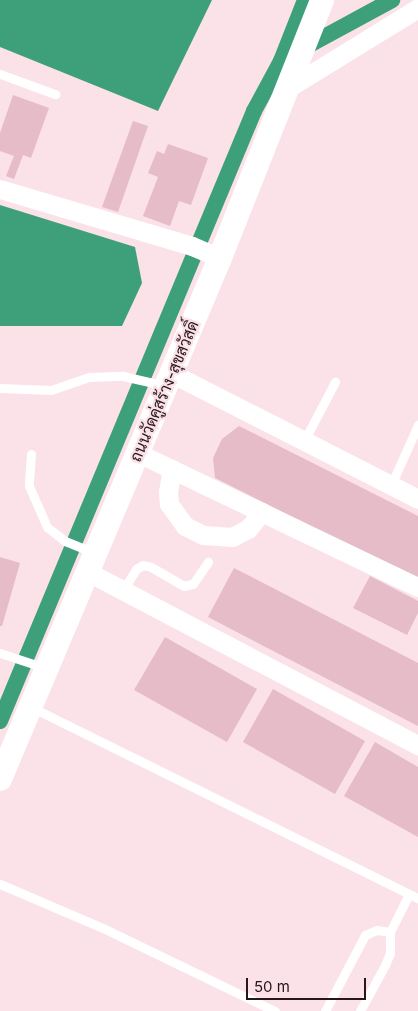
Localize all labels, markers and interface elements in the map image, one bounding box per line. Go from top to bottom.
street label: ถนนวัดคู่สร้าง-สุขสวัสดิ์ [126,318,202,464]
scale bar [248,968,368,1000]
text: 50 m [254,977,290,996]

